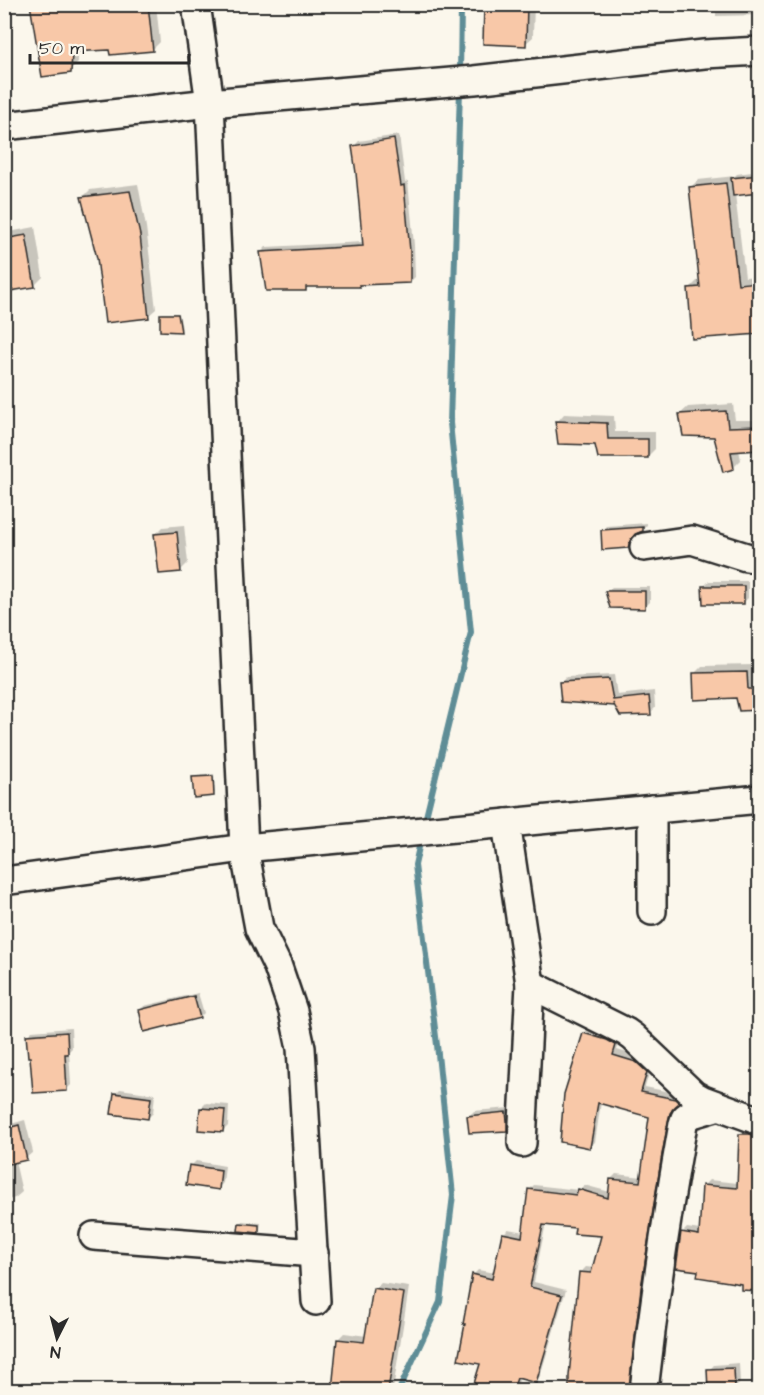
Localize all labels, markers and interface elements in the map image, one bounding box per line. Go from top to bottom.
scale bar [30,27,189,65]
text: 50 m [39,36,84,61]
north arrow [27,1308,87,1368]
text: N [49,1340,62,1363]

